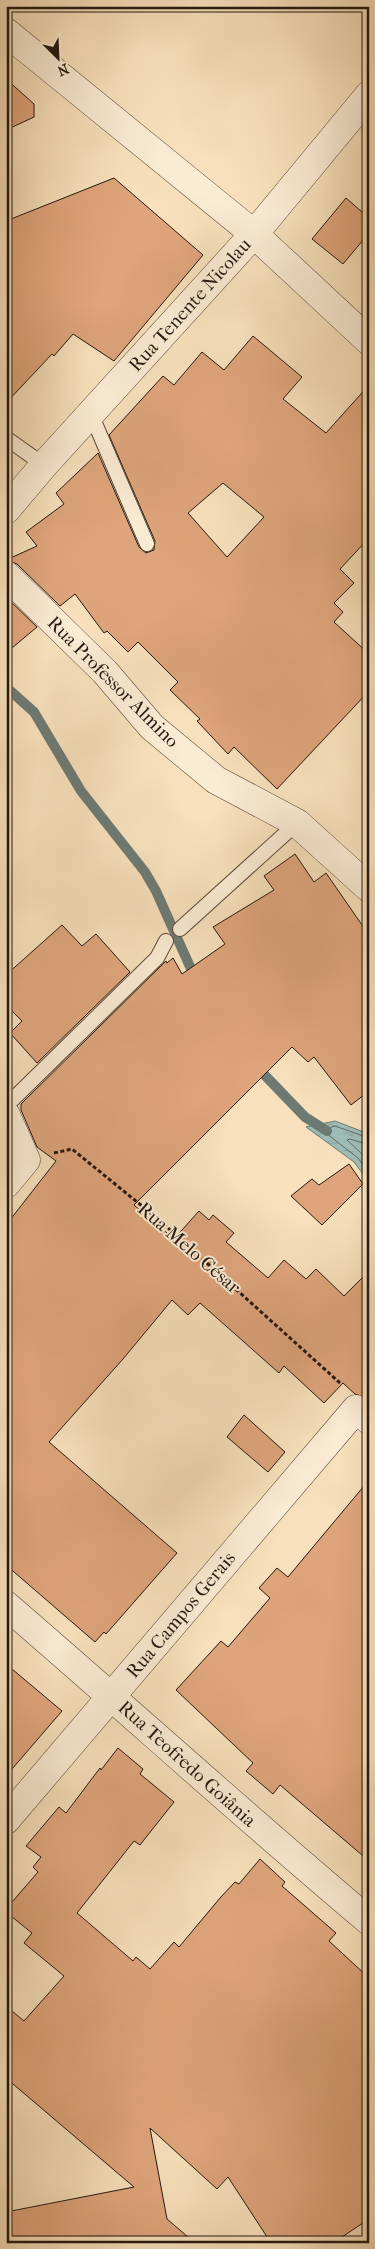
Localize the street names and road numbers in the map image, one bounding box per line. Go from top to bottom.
street label: Rua Tenente Nicolau [124,234,256,376]
street label: Rua Professor Almino [43,612,183,752]
street label: Rua Melo César [133,1198,245,1299]
street label: Rua Campos Gerais [122,1547,240,1683]
street label: Rua Teofredo Goiânia [114,1696,261,1832]

